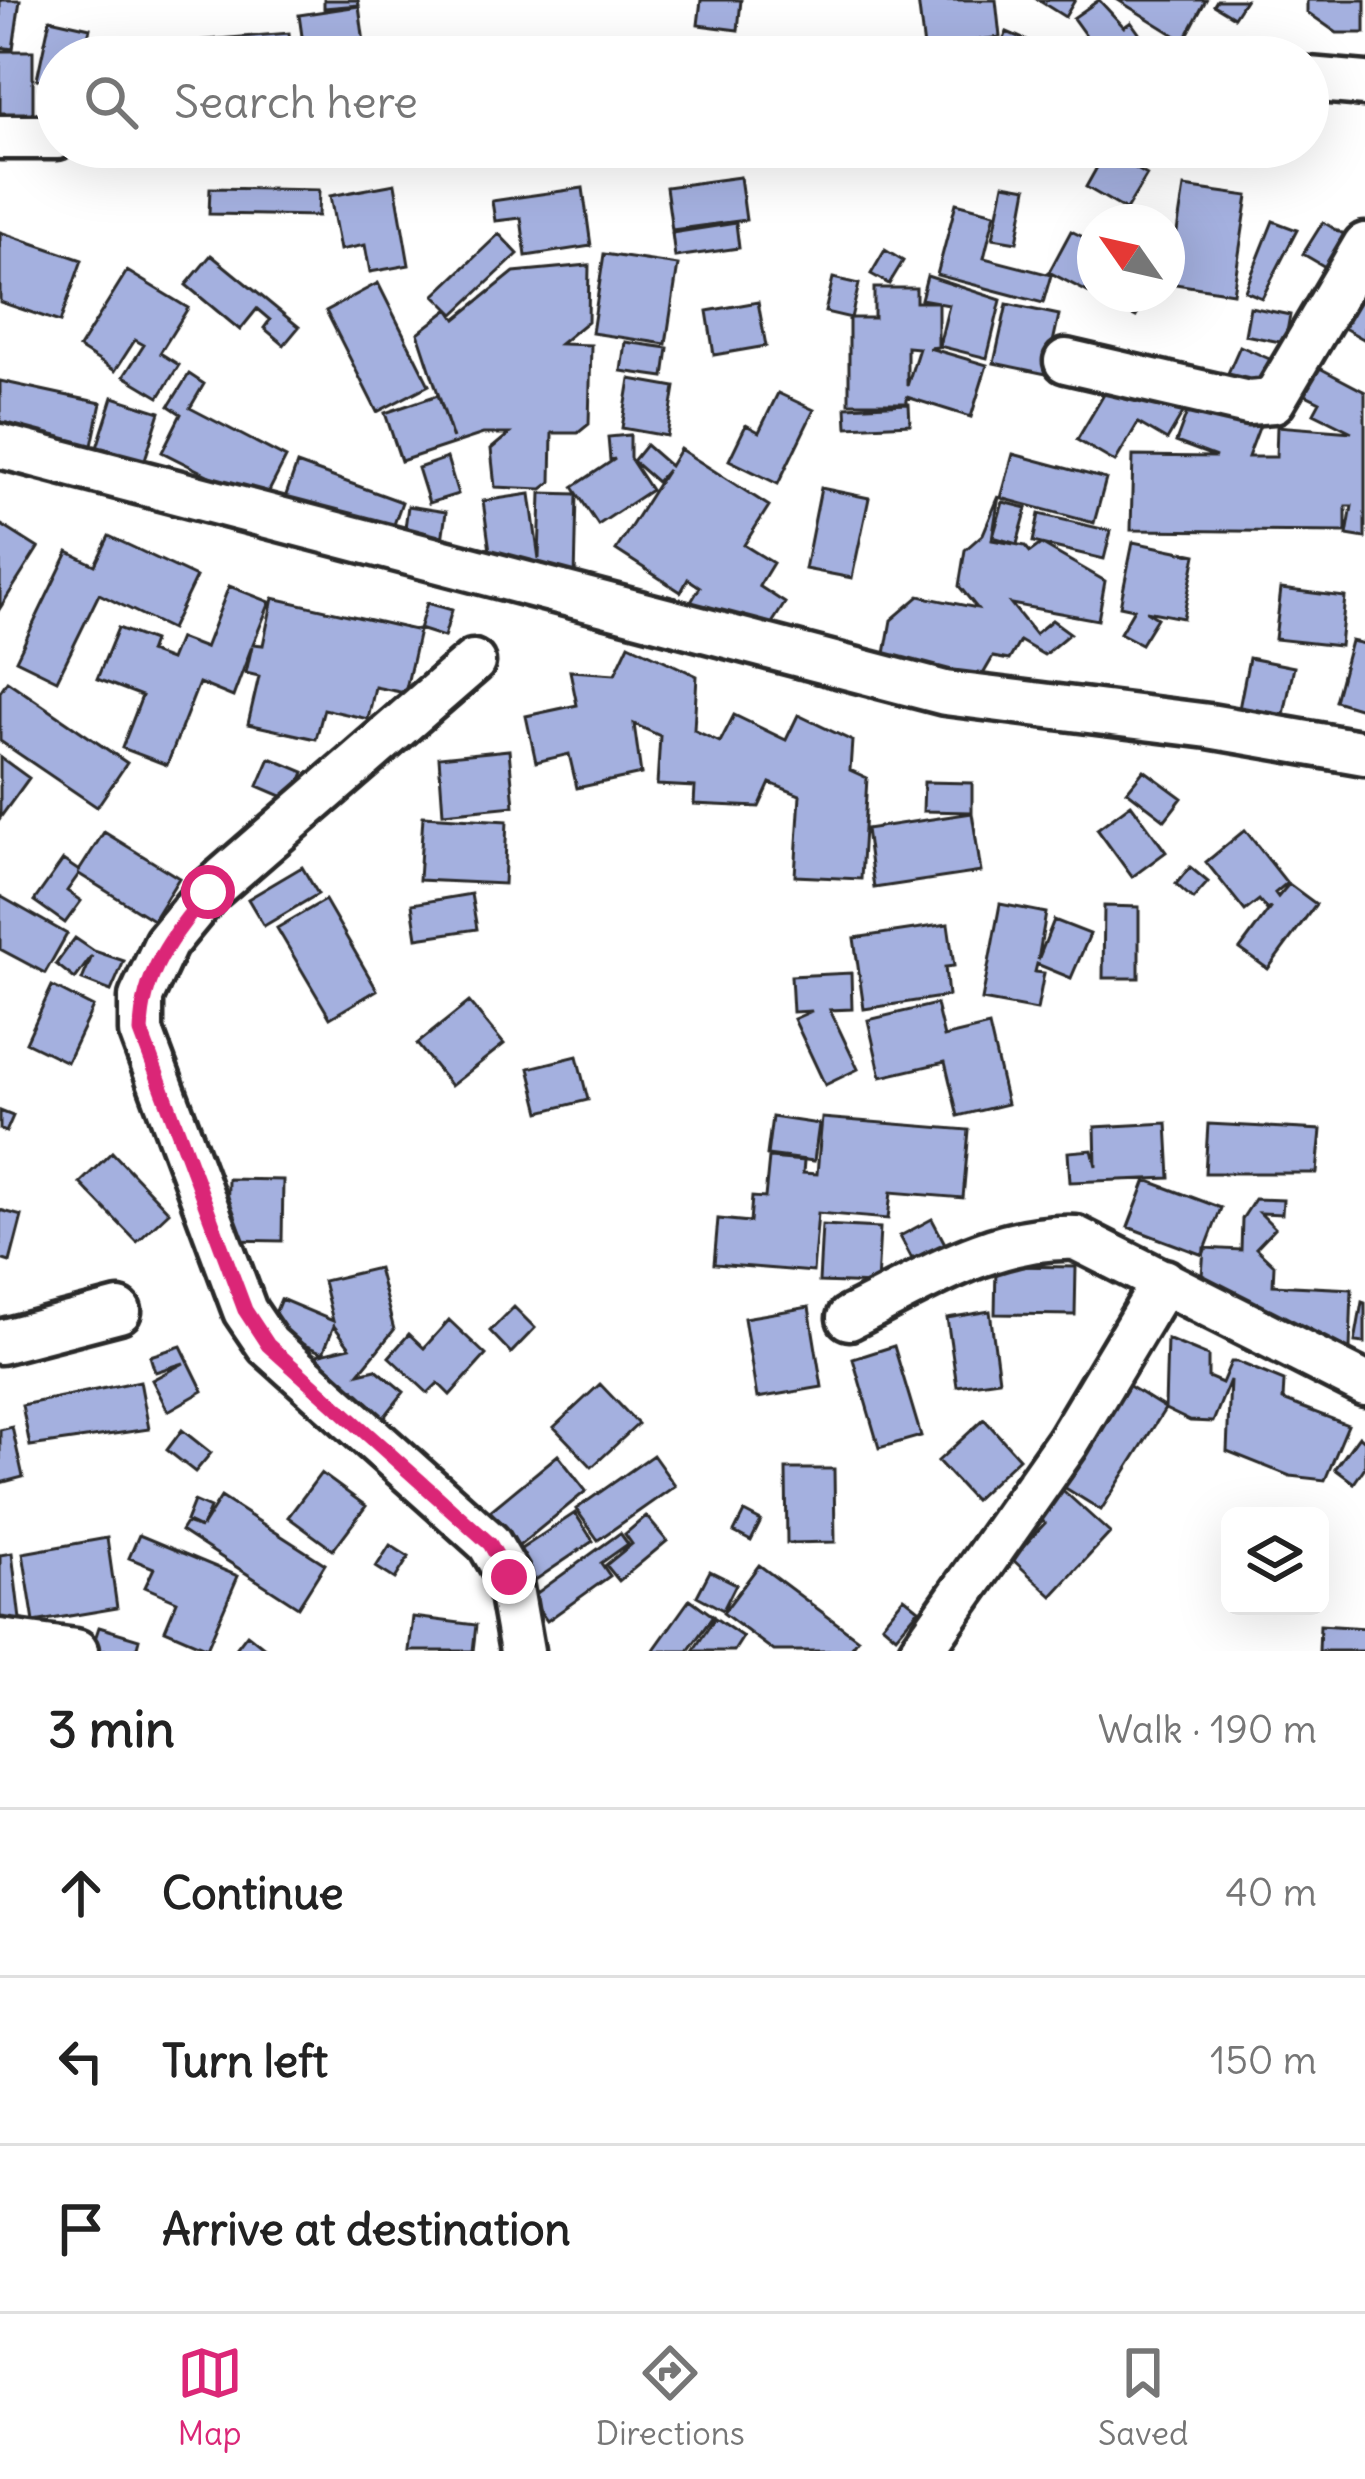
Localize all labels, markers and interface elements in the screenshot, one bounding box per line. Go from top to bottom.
search box [36,36,1329,168]
icon: search [78,69,144,135]
text: Search here [174,74,418,130]
north arrow [1077,204,1185,312]
route start [181,865,235,919]
map controls [1221,1507,1329,1615]
button: layers [1221,1507,1329,1615]
route end [482,1550,536,1604]
text: 3 min [48,1697,175,1761]
text: Walk · 190 m [1098,1705,1317,1754]
icon: ahead [48,1860,114,1926]
text: Continue [162,1865,344,1921]
text: 40 m [1225,1868,1317,1917]
icon: left [48,2028,114,2094]
text: Turn left [162,2033,328,2089]
text: 150 m [1210,2036,1317,2085]
icon: arrive [48,2196,114,2262]
text: Arrive at destination [162,2201,571,2257]
tab: Map [177,2340,243,2454]
tab: Directions [596,2340,745,2454]
tab: Saved [1098,2340,1188,2454]

